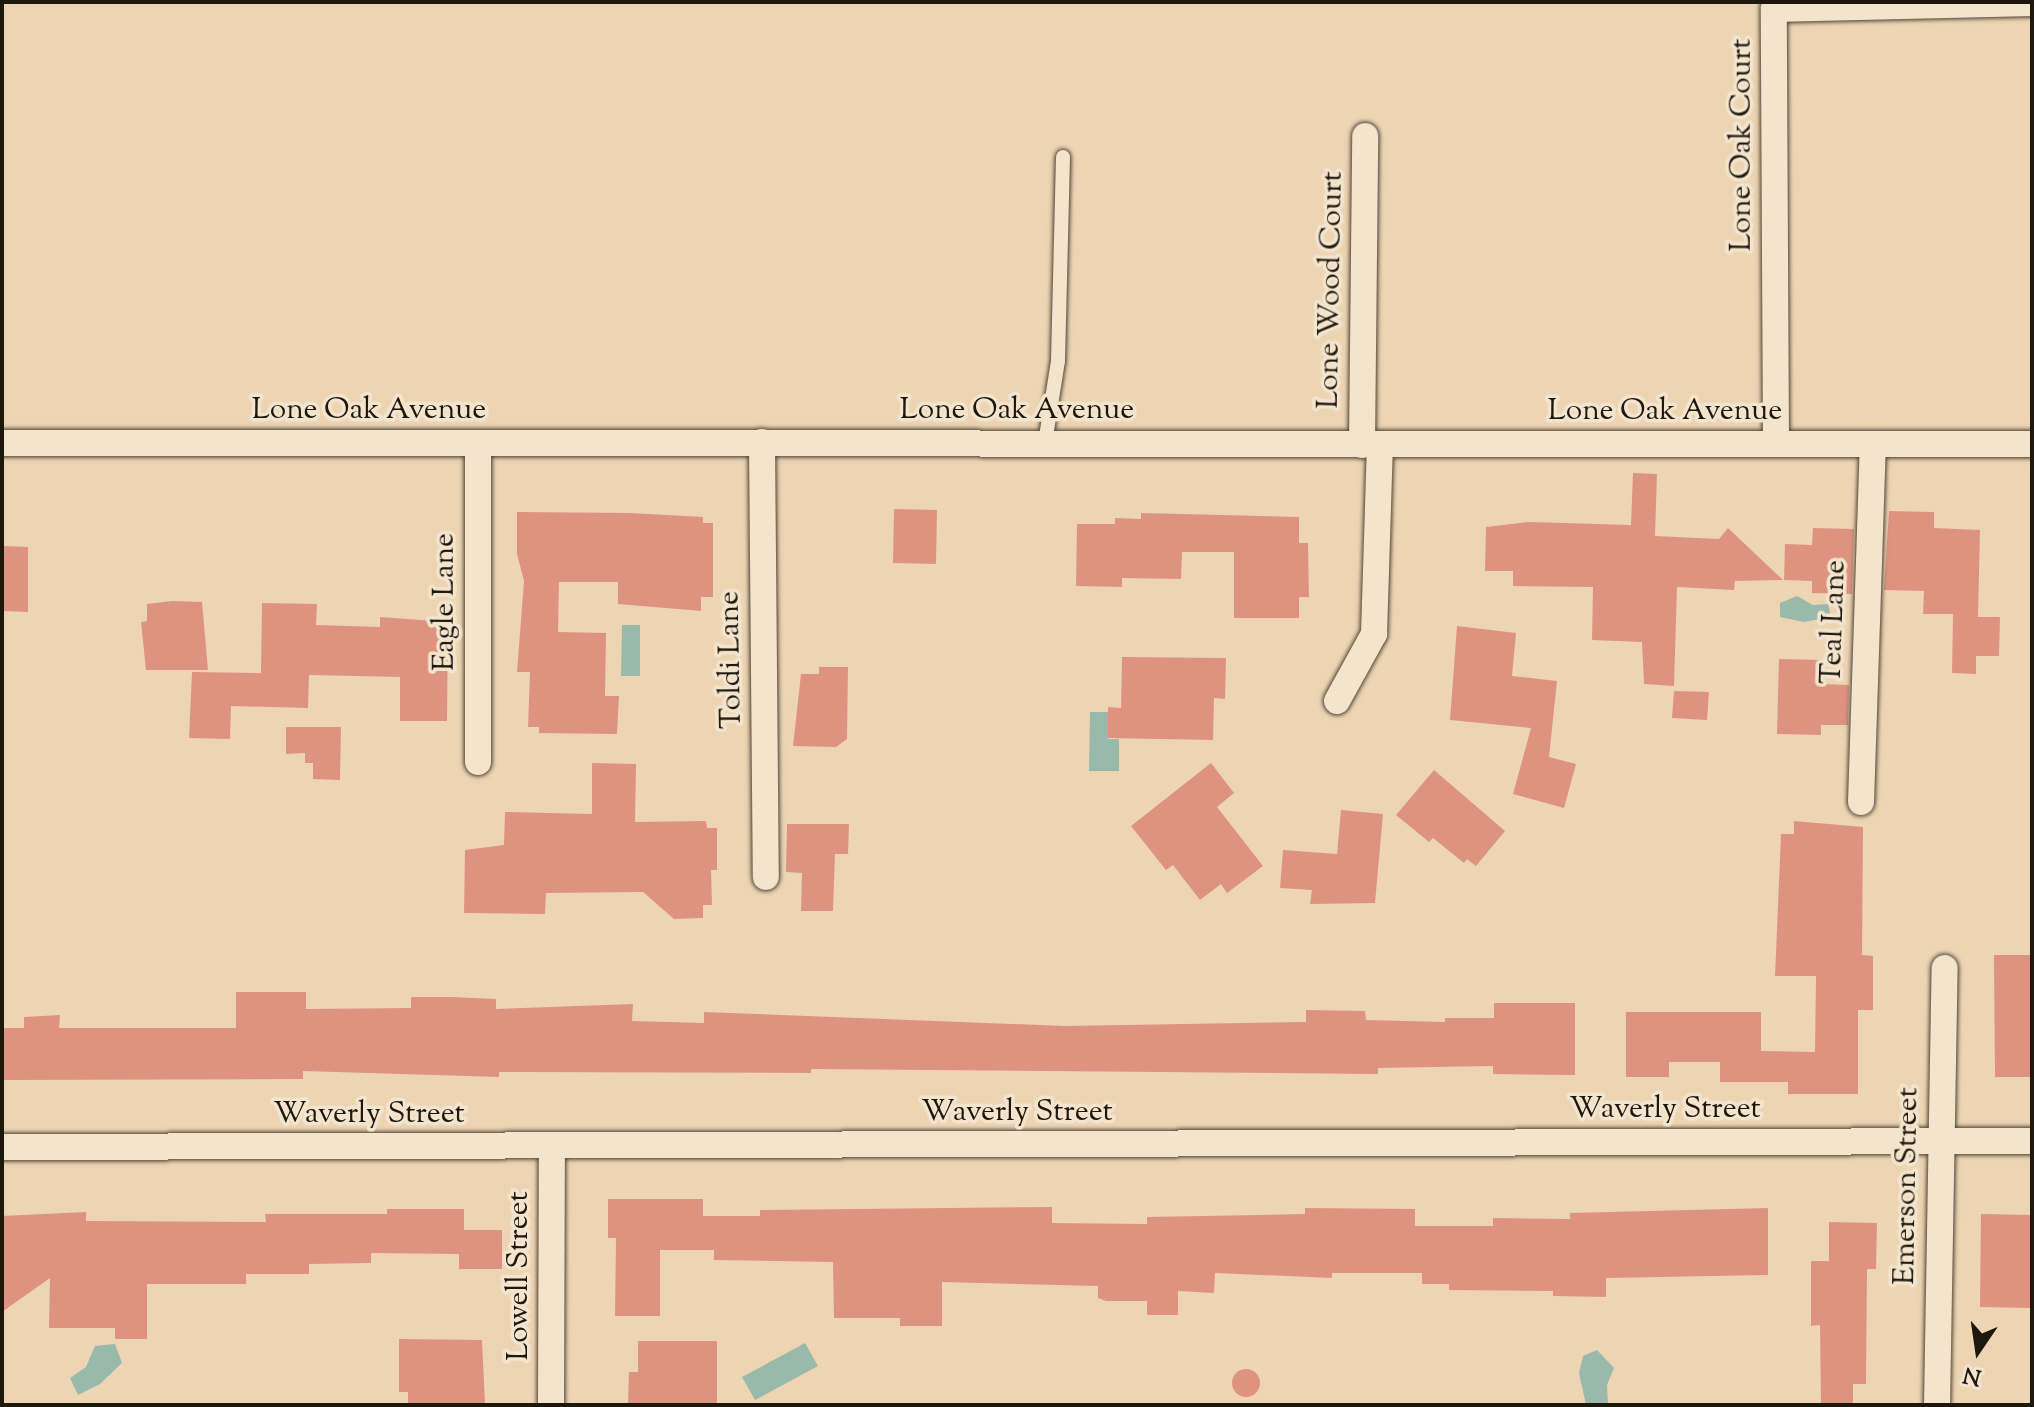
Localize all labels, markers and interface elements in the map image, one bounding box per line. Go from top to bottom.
street label: Lone Oak Court [1725,39,1761,251]
street label: Lone Wood Court [1312,171,1352,409]
street label: Lone Oak Avenue [252,393,486,429]
street label: Lone Oak Avenue [900,393,1134,429]
street label: Lone Oak Avenue [1548,394,1782,430]
street label: Eagle Lane [428,533,464,671]
street label: Teal Lane [1815,559,1855,685]
street label: Toldi Lane [713,591,751,729]
street label: Emerson Street [1888,1087,1928,1285]
street label: Waverly Street [1569,1092,1761,1128]
street label: Waverly Street [921,1095,1113,1131]
street label: Waverly Street [273,1097,465,1133]
street label: Lowell Street [502,1191,538,1361]
north arrow [1938,1311,2018,1391]
text: N [1960,1357,1985,1392]

